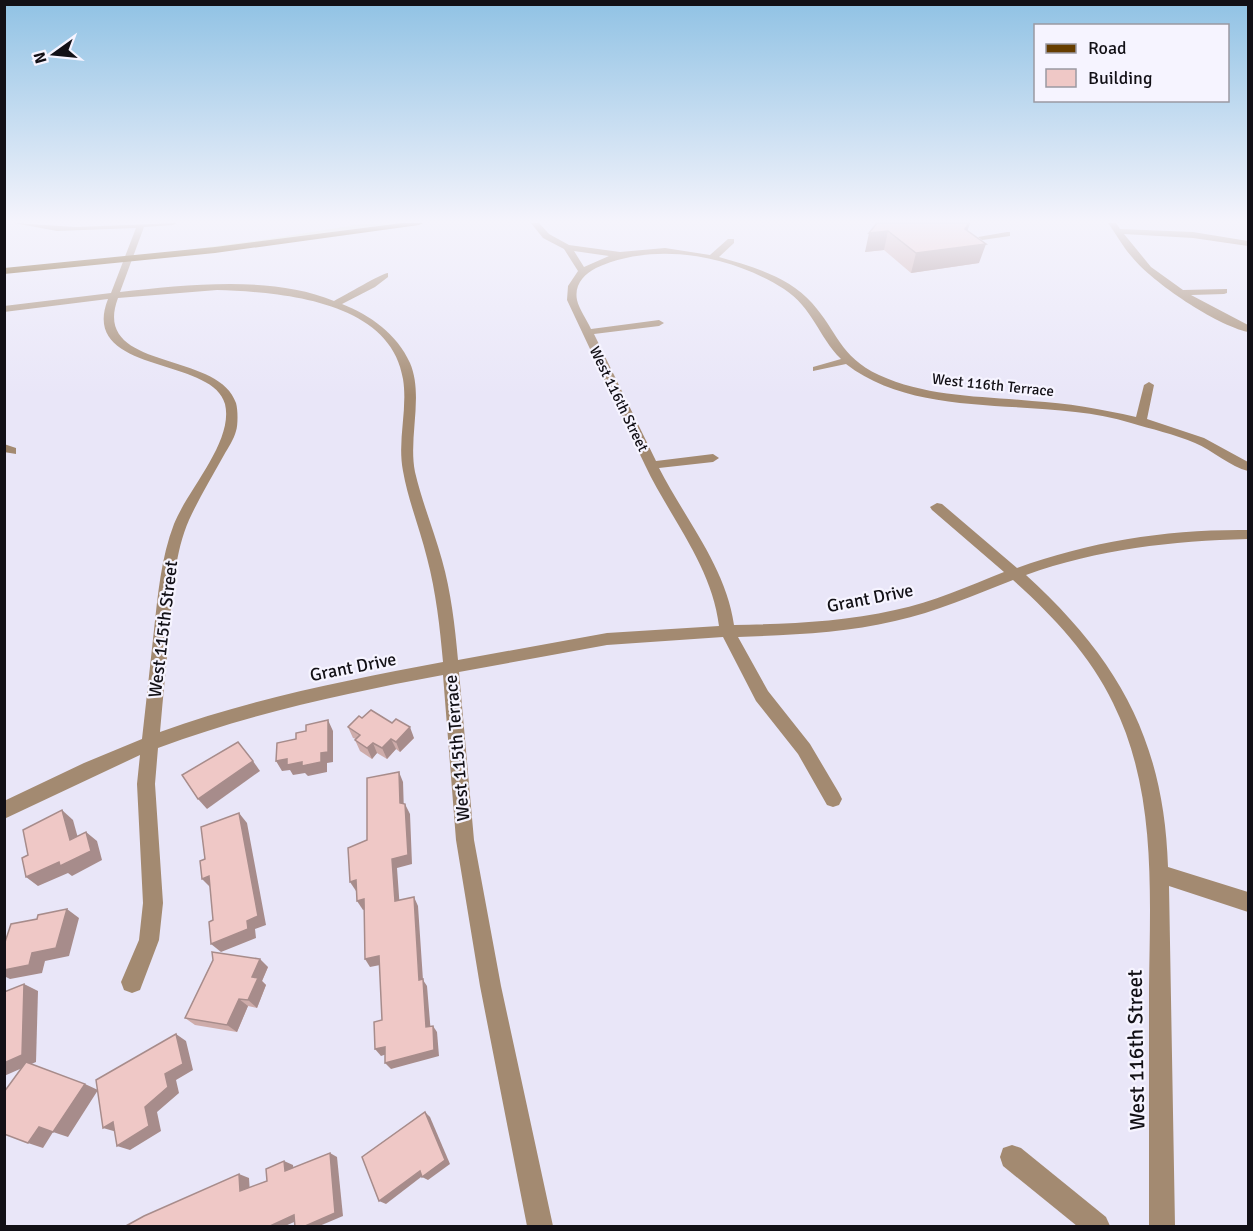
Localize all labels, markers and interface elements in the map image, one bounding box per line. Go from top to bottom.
north arrow [24,24,84,84]
legend [1034,24,1229,102]
text: Road [1088,37,1127,59]
text: N [29,50,52,66]
text: Building [1088,67,1152,89]
street label: West 116th Street [586,343,652,455]
street label: West 116th Terrace [931,370,1055,400]
street label: West 115th Street [144,559,182,699]
street label: Grant Drive [825,579,915,617]
street label: Grant Drive [308,648,398,686]
street label: West 115th Terrace [440,674,474,822]
street label: West 116th Street [1122,969,1150,1131]

